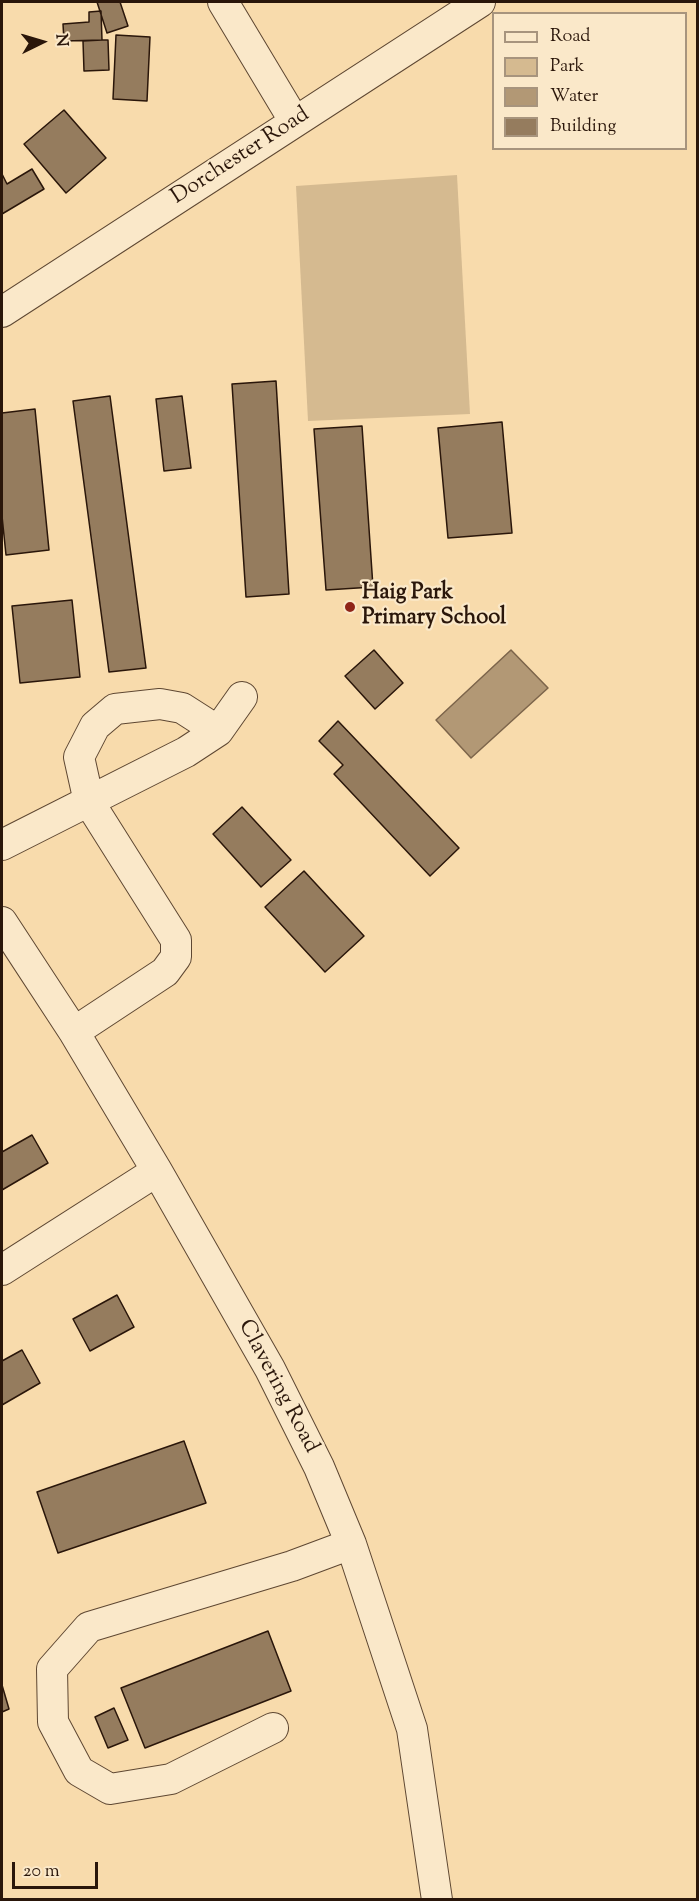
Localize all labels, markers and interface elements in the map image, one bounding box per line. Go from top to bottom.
north arrow [12,12,72,72]
legend [492,12,687,150]
text: Road [550,24,590,50]
text: N [48,33,72,48]
text: Park [550,54,584,80]
text: Water [550,84,598,110]
street label: Dorchester Road [167,103,315,211]
text: Building [550,114,616,140]
place label: Haig Park Primary School [362,581,506,632]
marker: Haig Park Primary School [343,600,357,614]
street label: Clavering Road [231,1316,323,1458]
scale bar [15,1850,100,1888]
text: 20 m [23,1859,60,1885]

